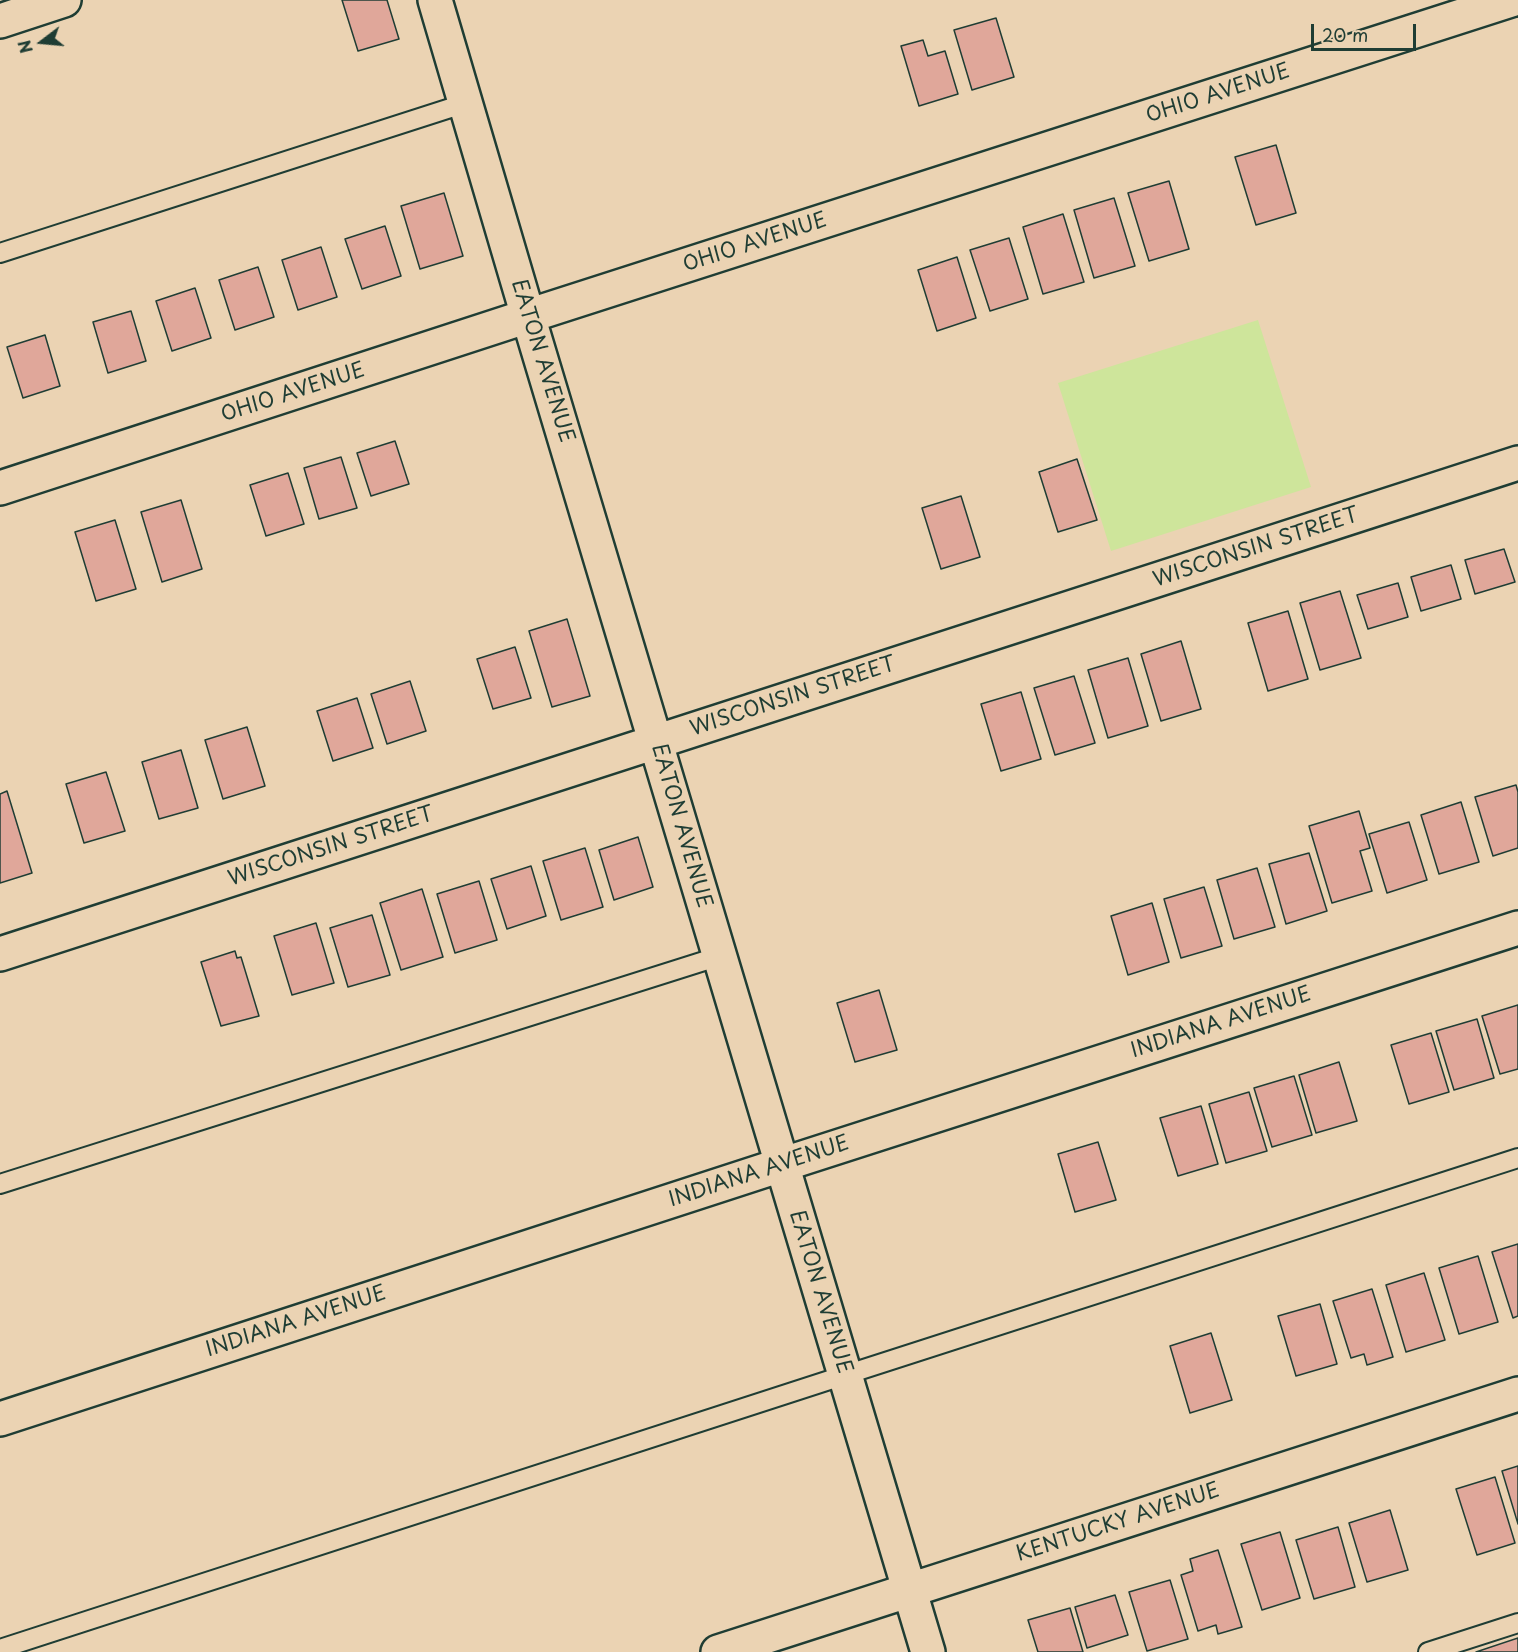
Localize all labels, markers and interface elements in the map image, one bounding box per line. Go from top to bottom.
north arrow [12,12,72,72]
scale bar [1314,12,1419,50]
text: 20 m [1322,21,1368,48]
text: N [11,38,38,56]
street label: OHIO AVENUE [1143,59,1293,129]
street label: OHIO AVENUE [680,208,830,278]
street label: EATON AVENUE [505,276,579,446]
street label: OHIO AVENUE [218,358,368,428]
street label: WISCONSIN STREET [1150,503,1362,593]
street label: WISCONSIN STREET [687,652,899,742]
street label: EATON AVENUE [646,741,716,911]
street label: WISCONSIN STREET [225,802,437,892]
street label: INDIANA AVENUE [1128,982,1314,1064]
street label: INDIANA AVENUE [666,1131,852,1213]
street label: EATON AVENUE [783,1207,857,1377]
street label: INDIANA AVENUE [203,1281,389,1363]
street label: KENTUCKY AVENUE [1013,1478,1223,1568]

